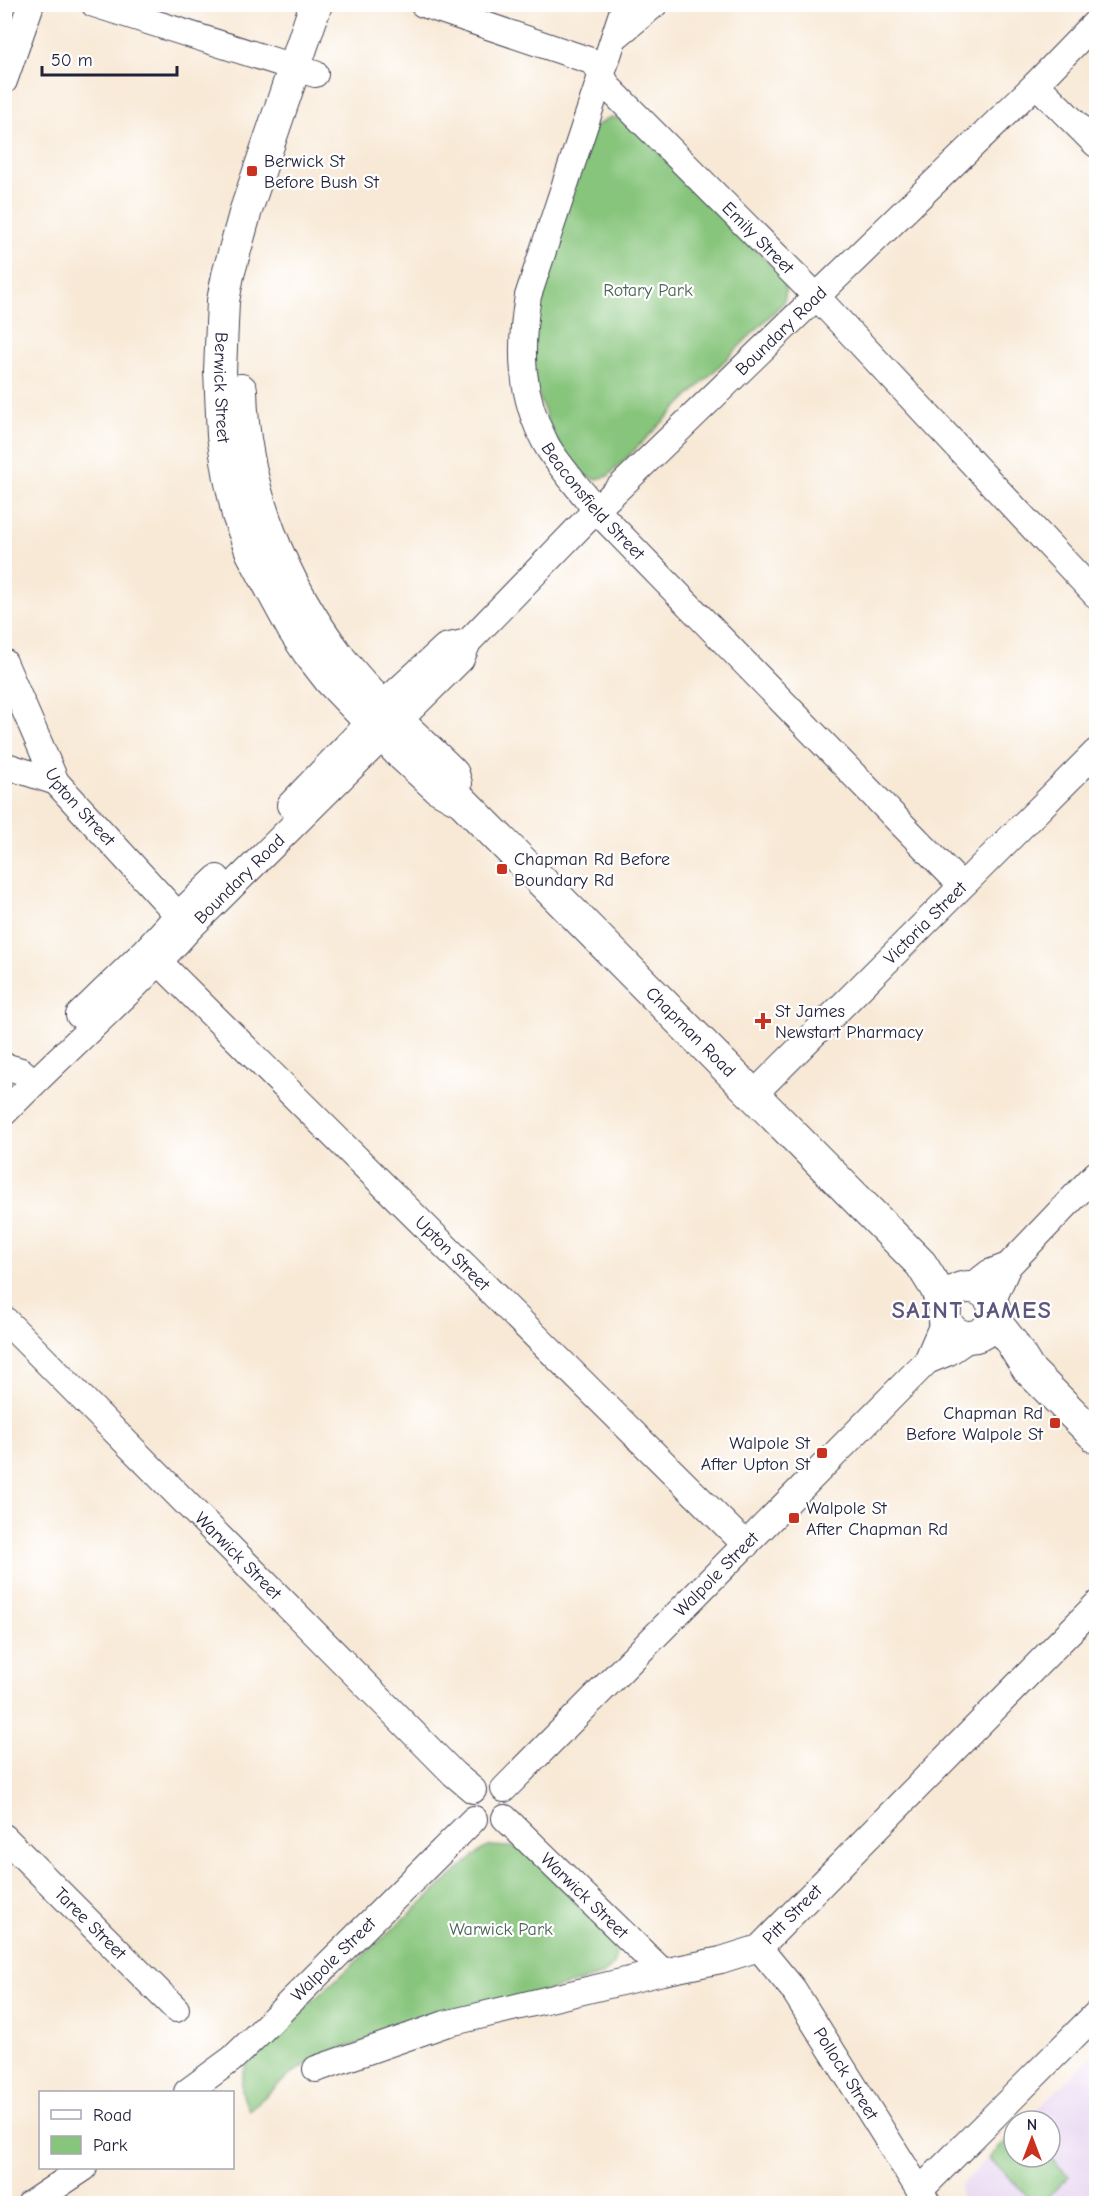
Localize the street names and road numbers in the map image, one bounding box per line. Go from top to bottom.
street label: Emily Street [718,198,799,279]
street label: Boundary Road [731,282,831,380]
street label: Berwick Street [209,332,234,445]
street label: Beaconsfield Street [537,439,649,565]
street label: Upton Street [40,765,120,851]
street label: Boundary Road [190,830,289,929]
street label: Victoria Street [880,877,972,969]
street label: Chapman Road [641,983,740,1082]
street label: Upton Street [410,1212,494,1296]
street label: Warwick Street [190,1508,286,1605]
street label: Walpole Street [670,1527,764,1621]
street label: Warwick Street [536,1848,633,1944]
street label: Pitt Street [758,1880,827,1949]
street label: Taree Street [50,1883,131,1965]
street label: Walpole Street [287,1912,381,2006]
street label: Pollock Street [809,2024,883,2124]

